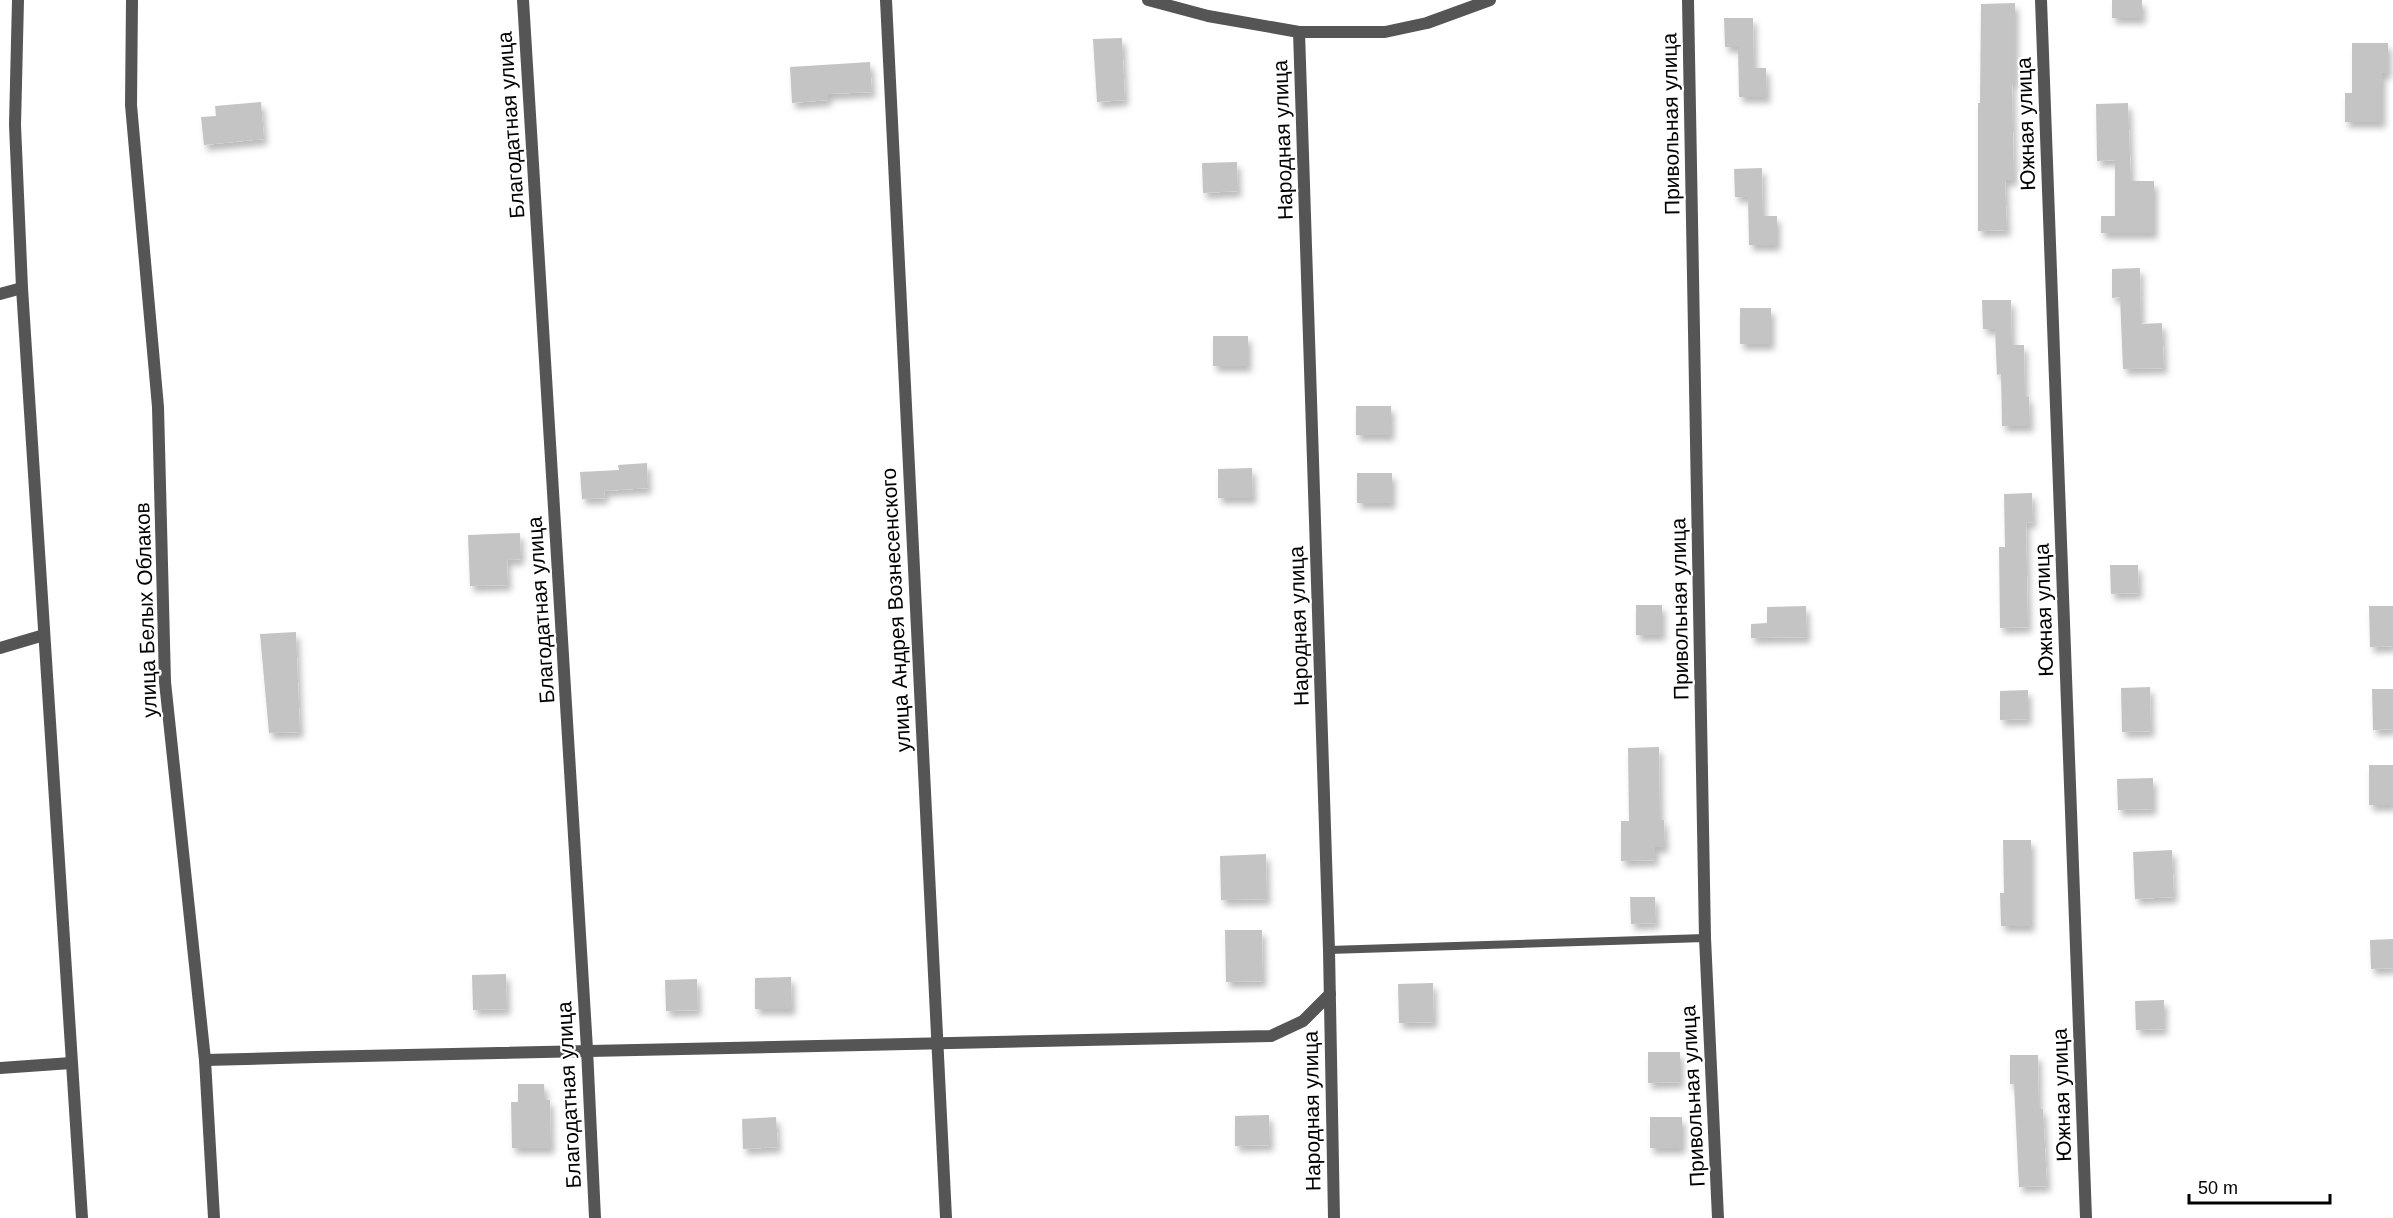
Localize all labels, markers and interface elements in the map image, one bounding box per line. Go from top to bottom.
street label: Благодатная улица [492,31,529,219]
street label: Привольная улица [1657,32,1684,215]
street label: Южная улица [2012,57,2039,191]
street label: Народная улица [1268,59,1297,220]
street label: улица Андрея Вознесенского [877,467,914,753]
street label: улица Белых Облаков [130,502,161,718]
street label: Благодатная улица [522,516,559,704]
street label: Привольная улица [1666,517,1693,700]
street label: Южная улица [2030,543,2057,677]
street label: Народная улица [1284,545,1313,706]
street label: Благодатная улица [552,1001,585,1189]
street label: Привольная улица [1676,1004,1709,1188]
street label: Южная улица [2048,1028,2075,1162]
street label: Народная улица [1299,1030,1324,1191]
scale bar [2189,1167,2330,1205]
text: 50 m [2198,1178,2238,1198]

